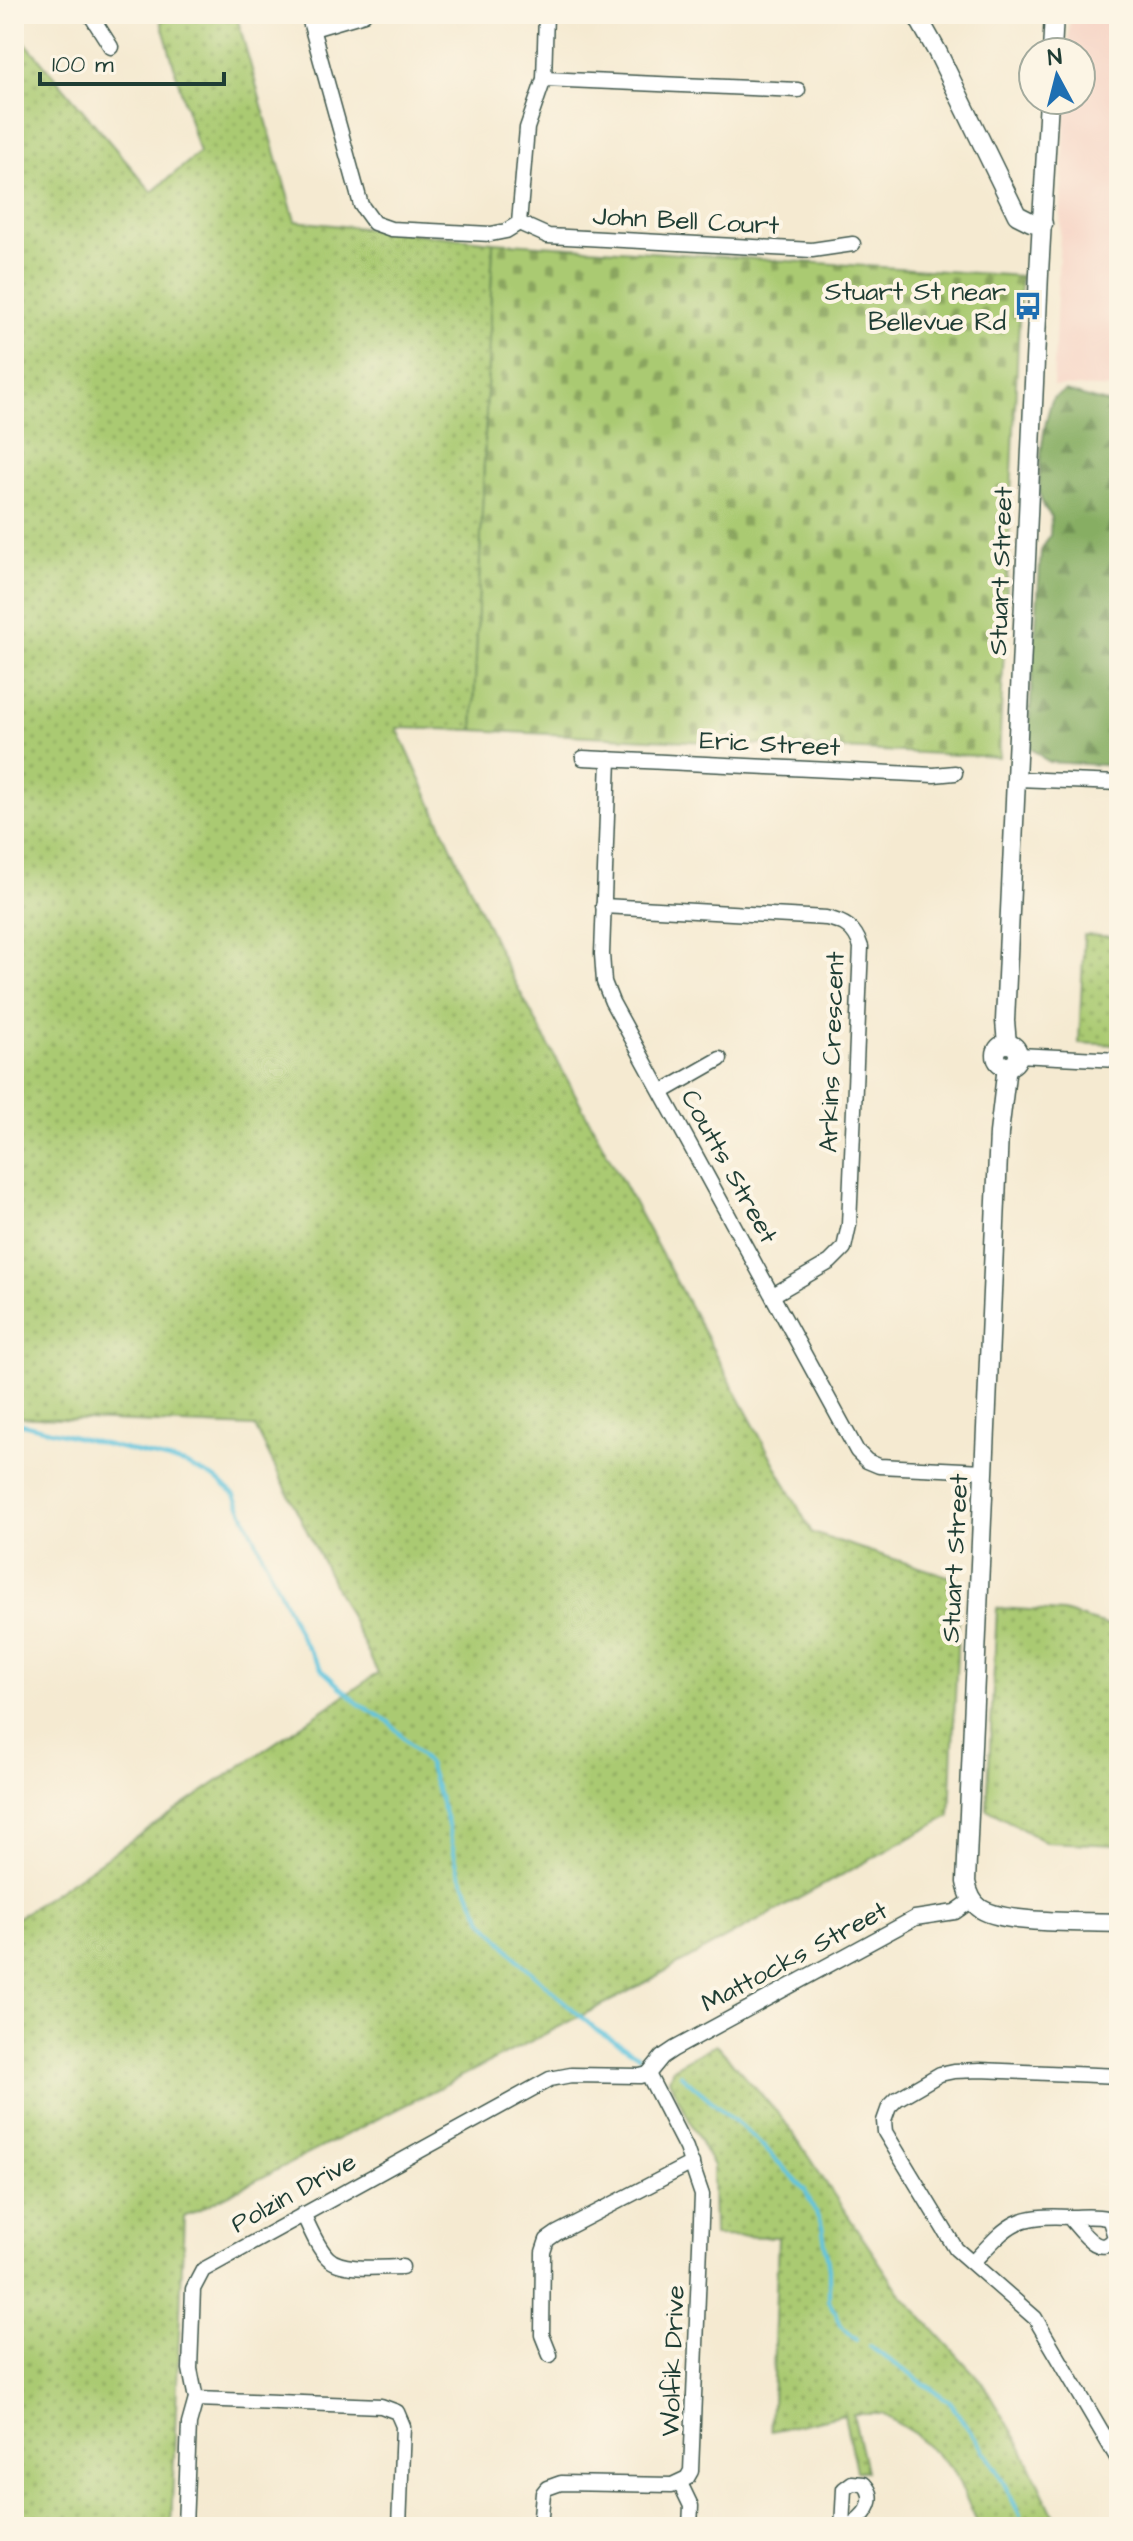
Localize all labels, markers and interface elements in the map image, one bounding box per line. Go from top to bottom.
scale bar [40,36,224,86]
north arrow [1017,36,1097,116]
text: N [1046,41,1064,74]
text: 100 m [52,48,114,82]
street label: John Bell Court [592,198,781,244]
place label: Stuart St near Bellevue Rd [825,274,1006,340]
bus stop icon: Stuart St near Bellevue Rd [1013,291,1043,321]
street label: Stuart Street [980,485,1022,656]
street label: Eric Street [699,722,842,766]
street label: Arkins Crescent [810,950,854,1153]
street label: Coutts Street [672,1083,787,1250]
street label: Stuart Street [933,1472,977,1643]
street label: Mattocks Street [695,1892,895,2021]
street label: Polzin Drive [224,2144,363,2242]
street label: Wolfik Drive [652,2285,694,2437]

